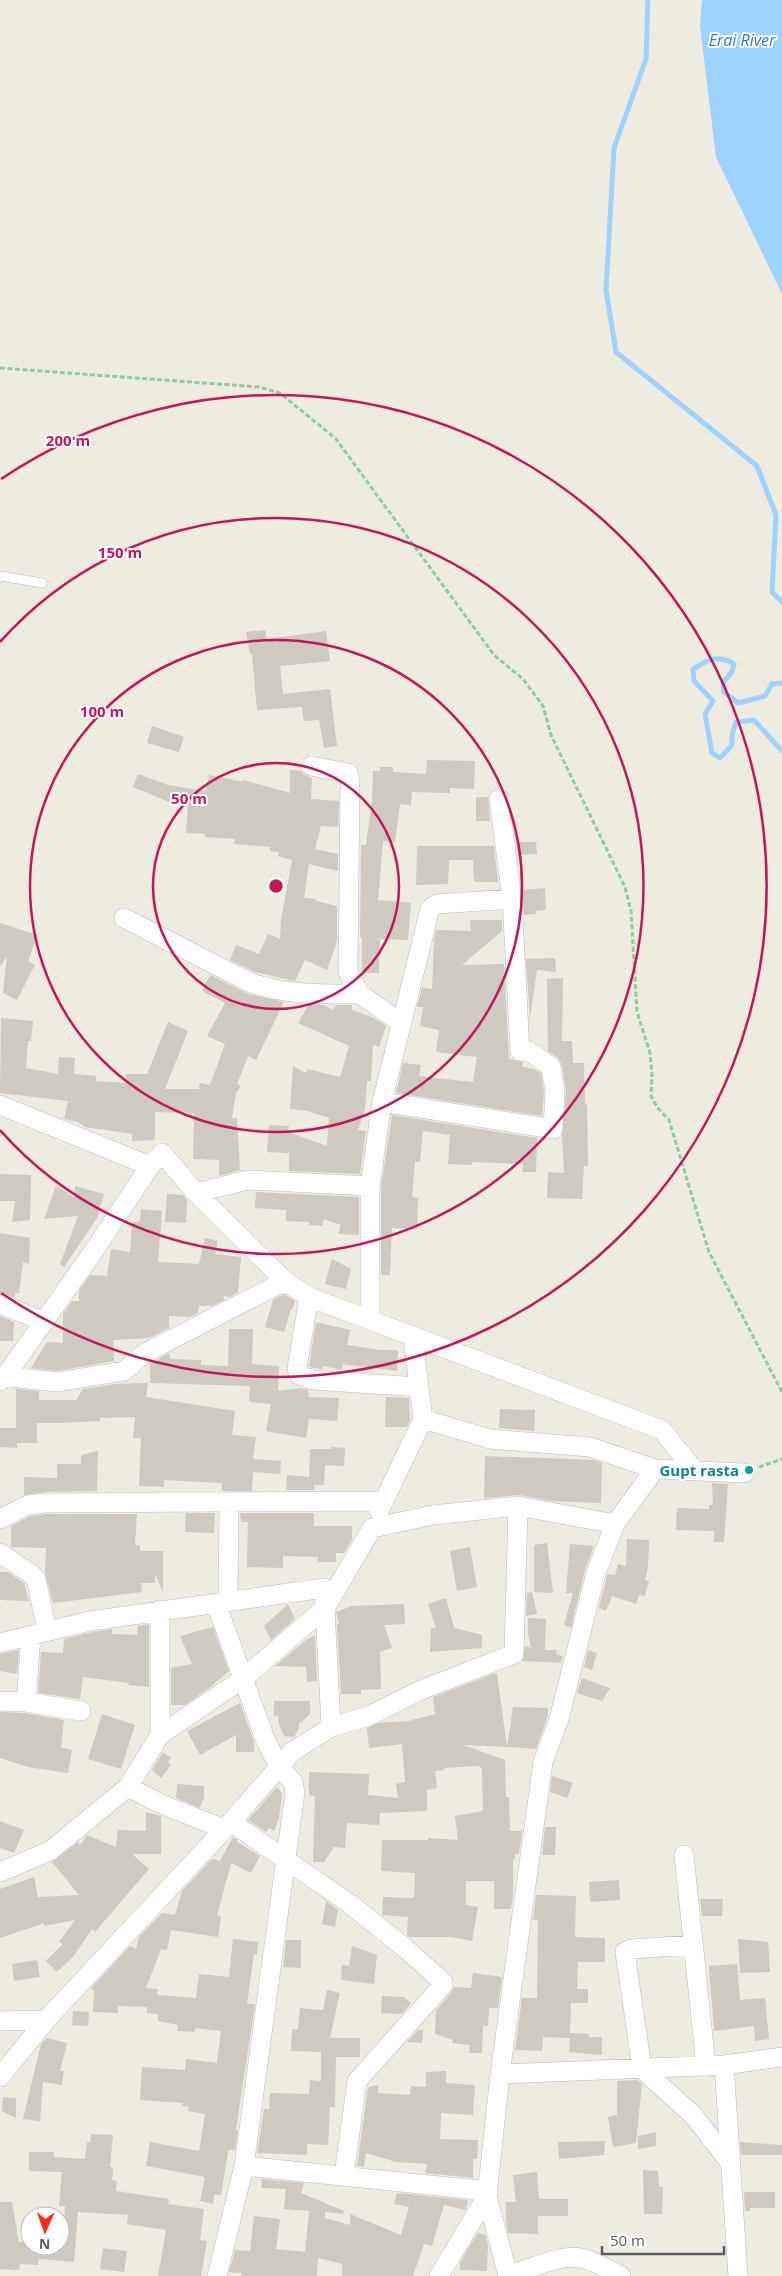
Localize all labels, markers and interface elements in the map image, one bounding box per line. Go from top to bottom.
water label: Erai River [709,29,776,51]
text: 200 m [46,430,90,450]
text: 150 m [98,542,142,562]
text: 100 m [80,701,124,721]
text: 50 m [171,788,207,808]
centre of rings [267,877,285,895]
place label: Gupt rasta [659,1460,739,1480]
marker: Gupt rasta [743,1464,755,1476]
north arrow [20,2206,70,2256]
scale bar [602,2224,724,2256]
text: 50 m [610,2230,645,2250]
text: N [39,2235,51,2254]

